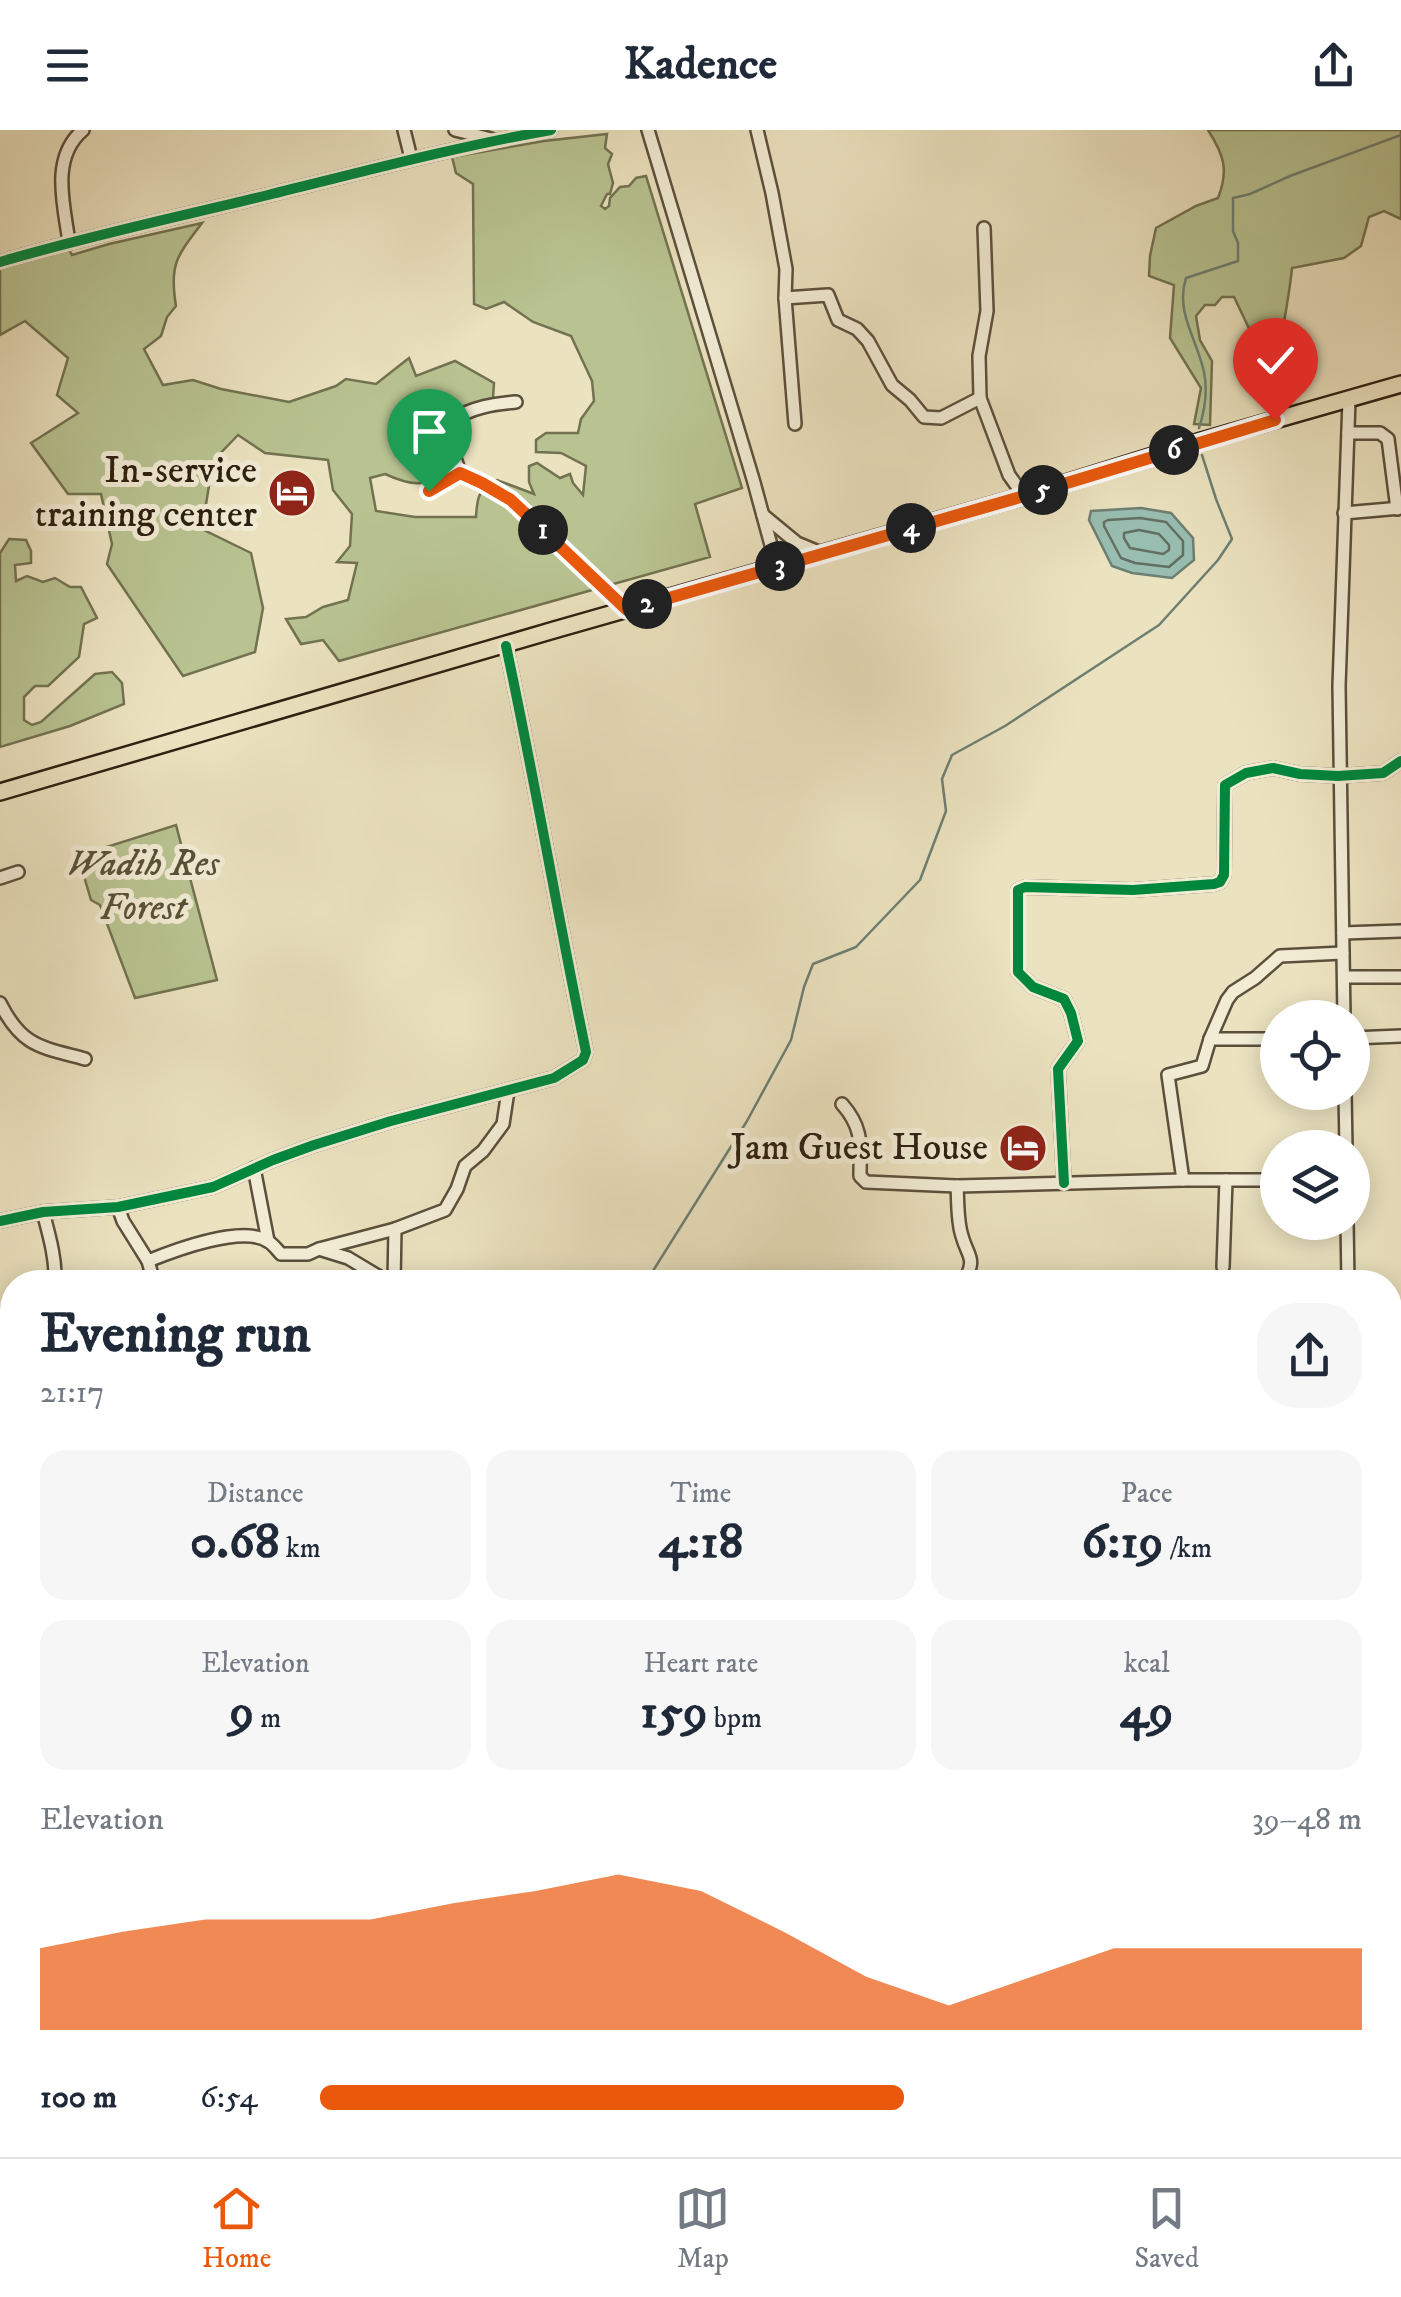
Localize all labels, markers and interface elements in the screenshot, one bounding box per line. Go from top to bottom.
text: Kadence [624,37,777,93]
icon: menu [40,38,95,93]
icon: share [1306,38,1361,93]
pin [1233,318,1318,421]
icon: check [1248,333,1303,388]
pin [387,389,472,492]
icon: arrive [402,404,457,459]
pin: 6 [1149,425,1199,475]
text: 6 [1167,432,1181,467]
place label: In-service training center [35,447,257,539]
pin: 5 [1018,465,1068,515]
hotel icon: In-service training center [266,467,318,519]
text: 5 [1036,472,1050,507]
pin: 4 [886,503,936,553]
pin: 1 [518,505,568,555]
text: 4 [903,510,919,545]
text: 1 [538,512,548,547]
pin: 3 [755,541,805,591]
text: 3 [775,548,785,583]
pin: 2 [622,579,672,629]
text: 2 [640,586,654,621]
park label: Wadih Res Forest [67,840,221,932]
map controls [1260,1000,1370,1240]
button: locate [1260,1000,1370,1110]
hotel icon: Jam Guest House [997,1122,1049,1174]
place label: Jam Guest House [728,1124,988,1172]
button: layers [1260,1130,1370,1240]
text: Evening run [40,1301,311,1370]
button: share [1257,1303,1362,1408]
text: 21:17 [40,1373,104,1413]
text: Distance [207,1476,304,1511]
text: Time [671,1476,731,1511]
text: Pace [1121,1476,1173,1511]
text: 0.68 [190,1511,280,1574]
text: 4:18 [658,1511,744,1574]
text: 6:19 [1081,1511,1164,1574]
text: km [280,1531,321,1566]
text: /km [1164,1531,1212,1566]
text: Elevation [201,1646,310,1681]
text: Heart rate [644,1646,758,1681]
text: kcal [1124,1646,1170,1681]
text: 9 [229,1681,254,1744]
text: 159 [640,1681,708,1744]
text: 49 [1120,1681,1174,1744]
text: m [254,1701,281,1736]
text: bpm [708,1701,762,1736]
text: Elevation [40,1800,164,1840]
text: 39–48 m [1252,1800,1362,1840]
text: 100 m [40,2078,117,2118]
text: 6:54 [200,2078,258,2118]
tab: Home [202,2181,271,2276]
tab: Map [675,2181,730,2276]
tab: Saved [1135,2181,1199,2276]

